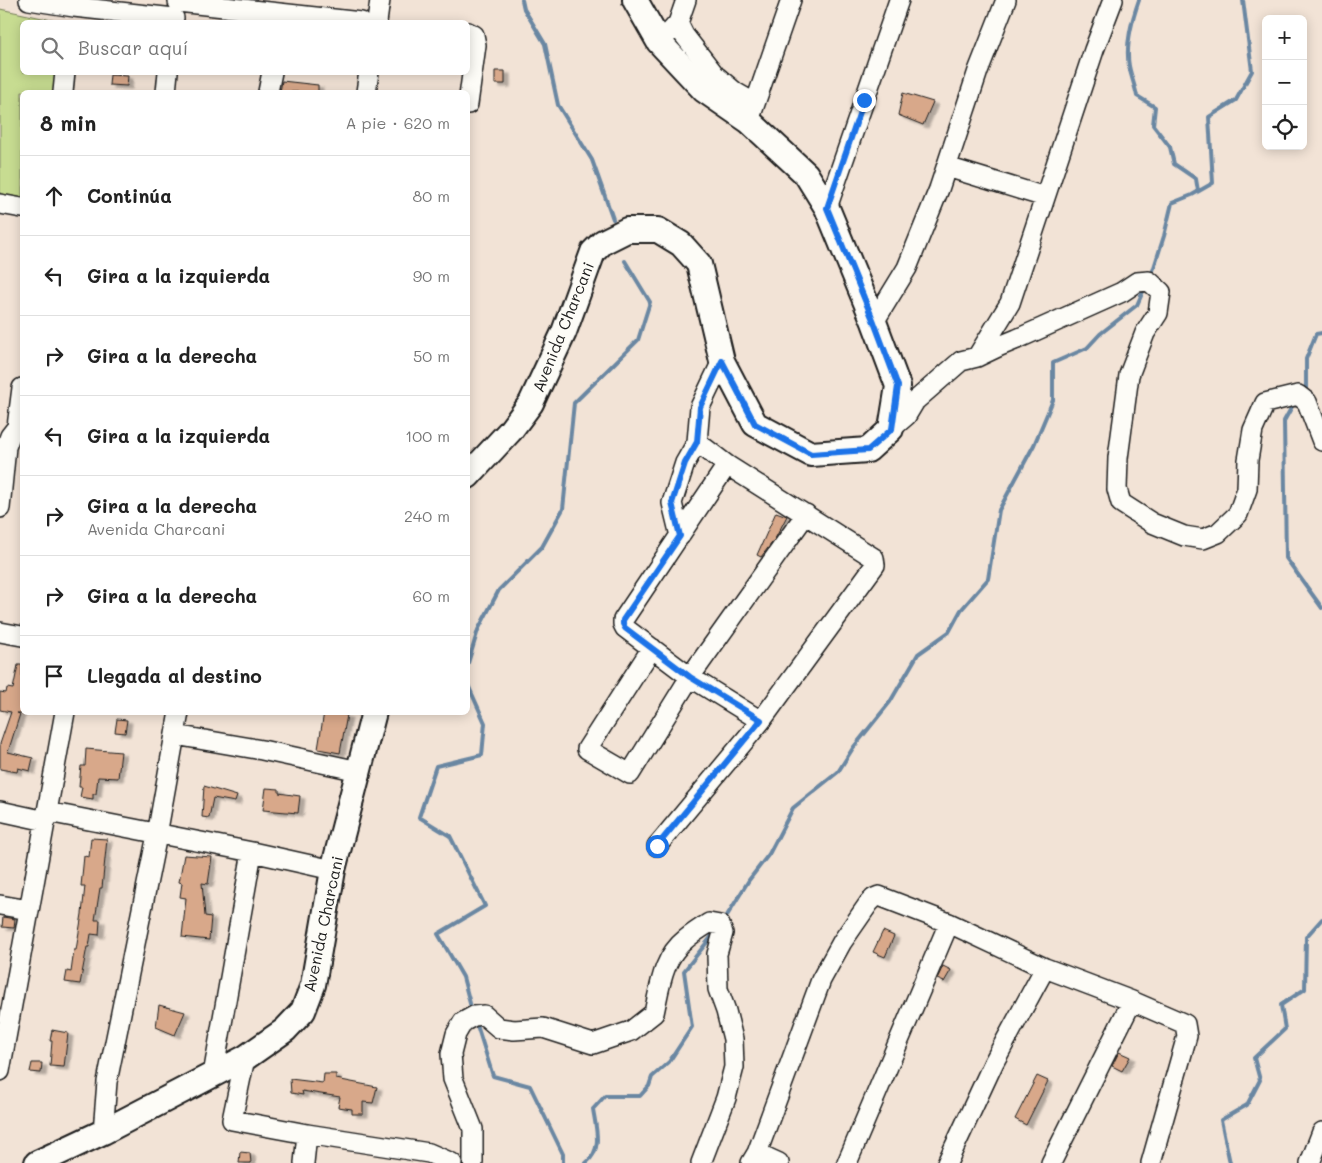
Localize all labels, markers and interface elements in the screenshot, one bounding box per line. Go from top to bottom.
map controls [1262,15,1307,150]
button: + [1262,15,1307,60]
search box [20,20,470,75]
icon: search [38,34,66,62]
text: Buscar aquí [78,35,188,60]
button: − [1262,60,1307,105]
route end [853,89,876,112]
button: locate [1262,105,1307,150]
text: 8 min [40,109,96,136]
text: A pie · 620 m [346,112,450,133]
icon: ahead [40,182,68,210]
text: Continúa [87,183,172,208]
text: 80 m [413,185,450,206]
street label: Avenida Charcani [527,259,598,395]
icon: left [40,262,68,290]
text: Gira a la izquierda [87,263,270,288]
text: 90 m [413,265,450,286]
icon: right [40,342,68,370]
text: Gira a la derecha [87,343,257,368]
text: 50 m [413,345,450,366]
icon: left [40,422,68,450]
text: Gira a la izquierda [87,423,270,448]
text: 100 m [405,425,450,446]
text: Gira a la derecha [87,493,257,518]
icon: right [40,502,68,530]
text: 240 m [404,505,450,526]
text: Avenida Charcani [87,518,225,539]
icon: right [40,582,68,610]
text: Gira a la derecha [87,583,257,608]
text: 60 m [413,585,450,606]
icon: arrive [40,662,68,690]
text: Llegada al destino [87,663,262,688]
route start [646,835,669,858]
street label: Avenida Charcani [298,854,347,994]

